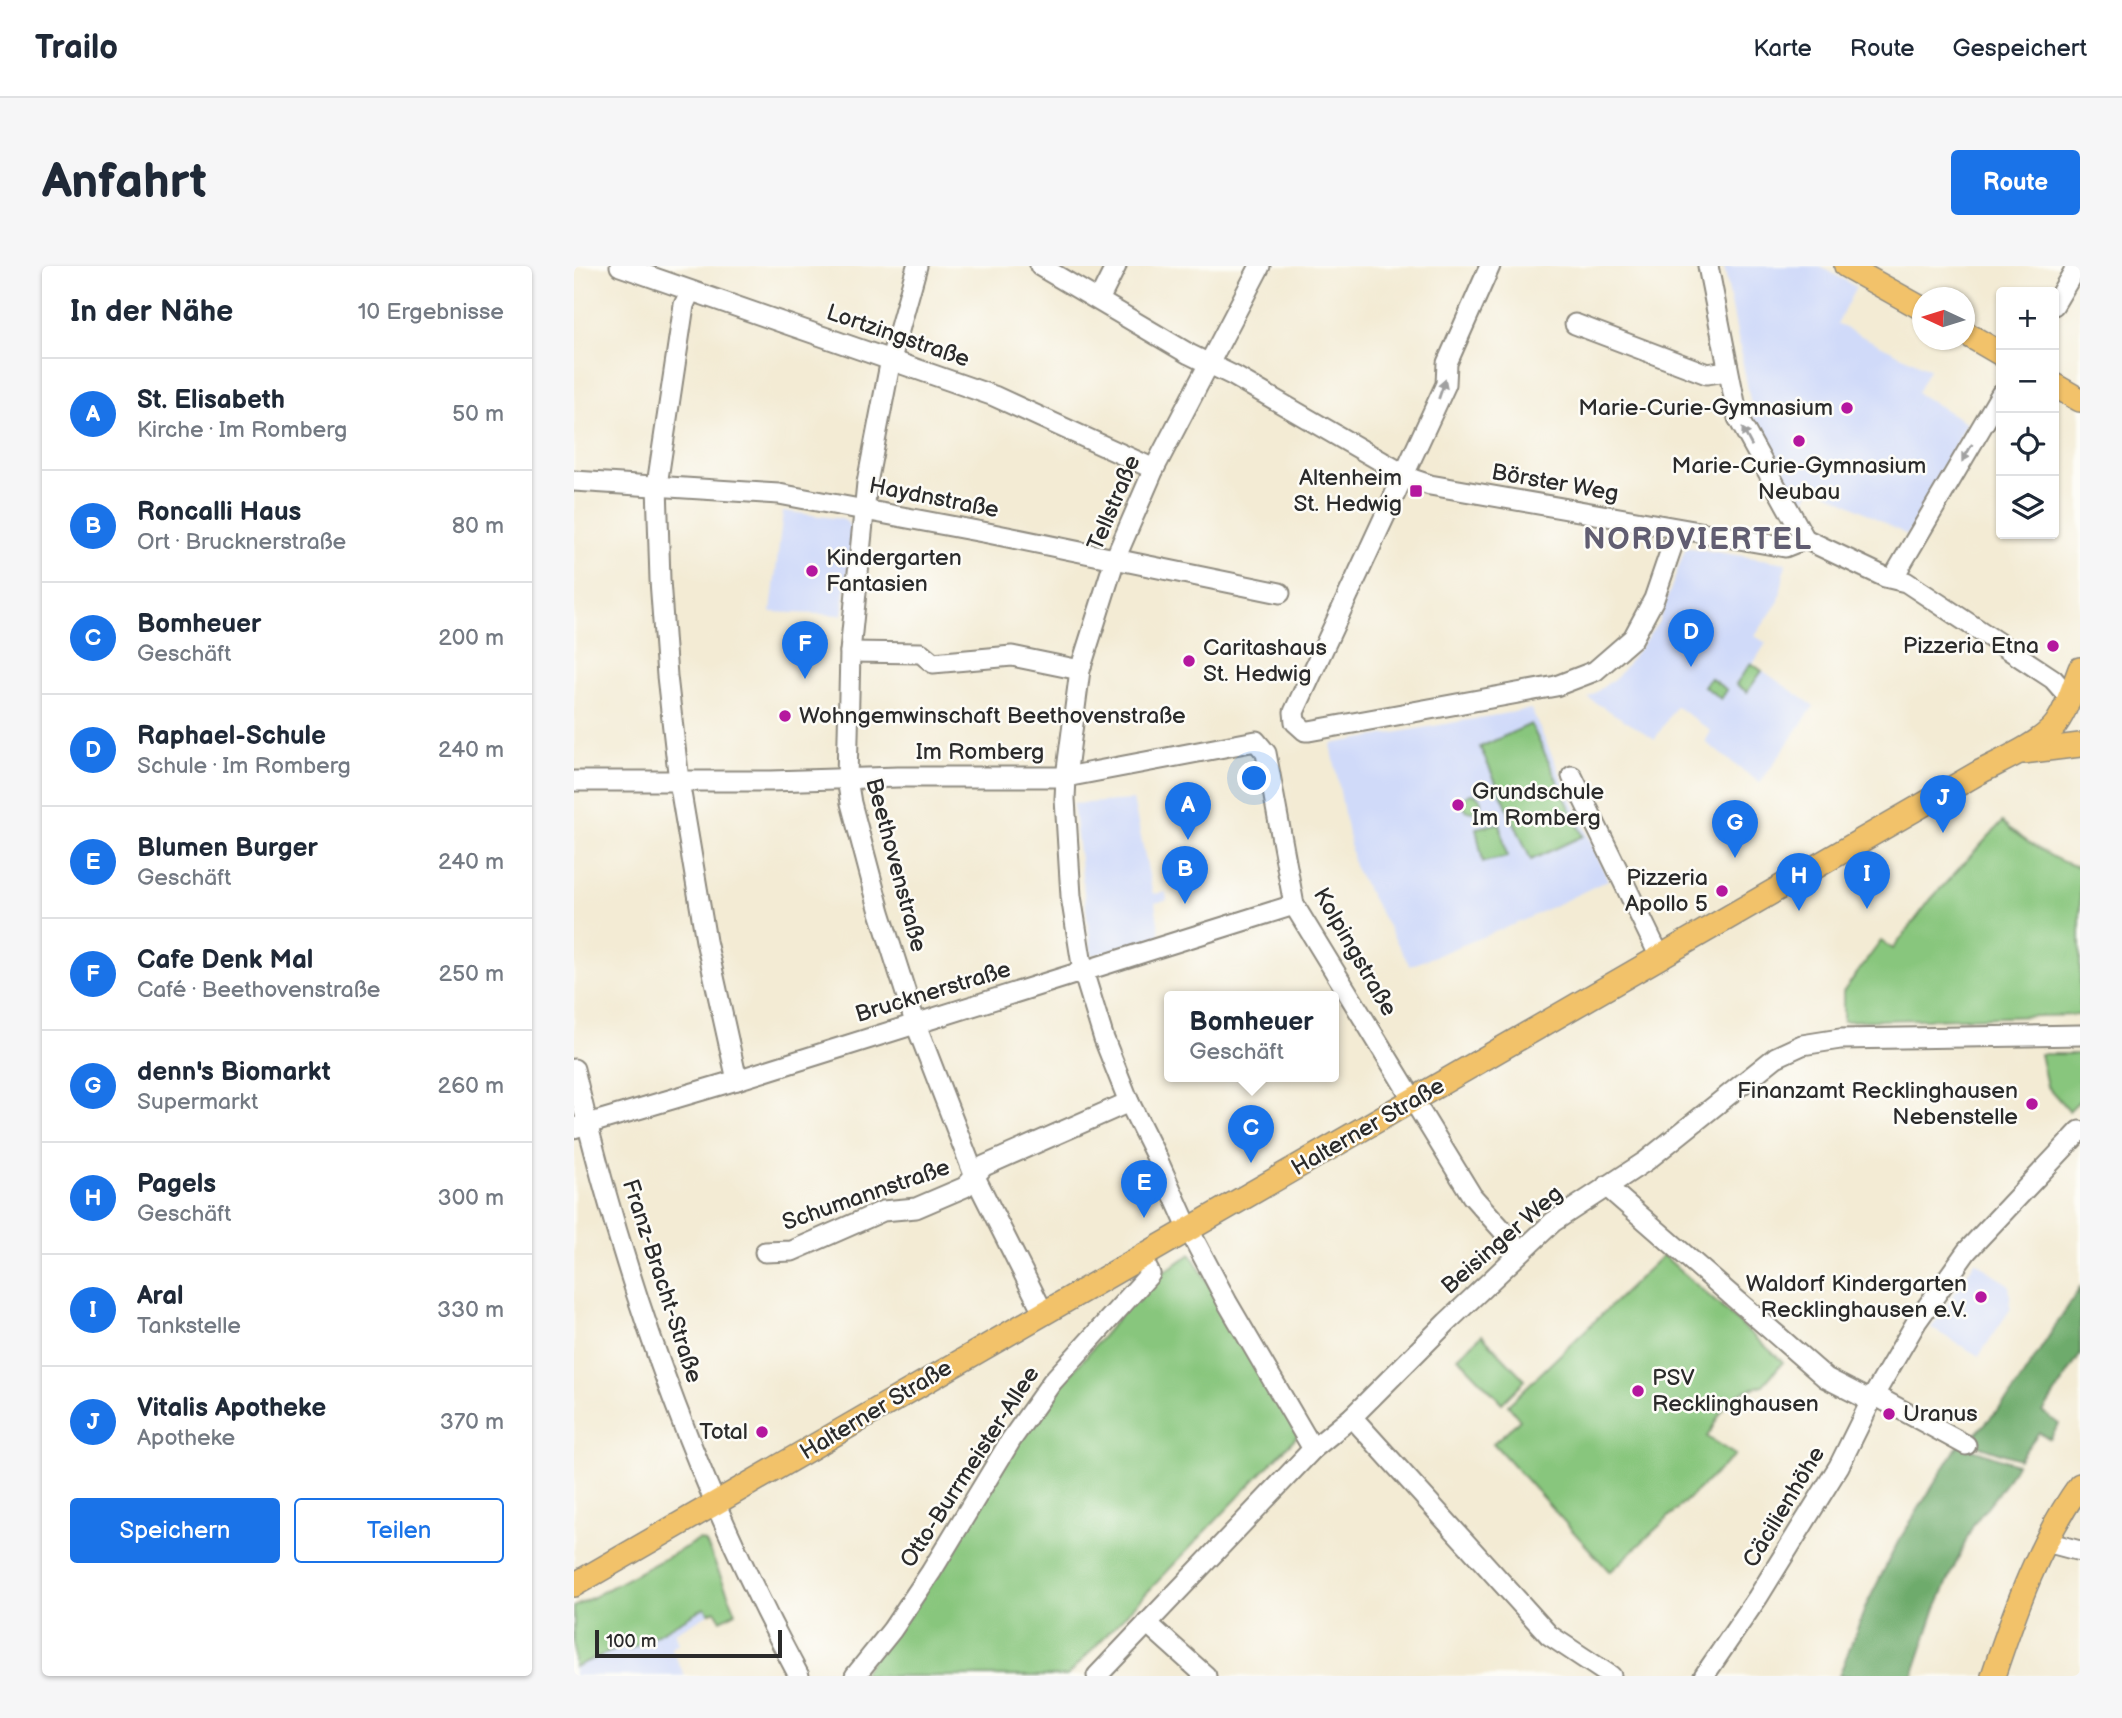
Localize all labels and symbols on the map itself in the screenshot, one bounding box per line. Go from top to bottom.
north arrow [1912,287,1975,350]
street label: Lortzingstraße [823,298,973,374]
one-way arrow [1437,378,1448,399]
place label: Marie-Curie-Gymnasium [1578,394,1833,422]
marker: Marie-Curie-Gymnasium [1839,400,1855,416]
one-way arrow [1741,427,1753,447]
marker: Marie-Curie-Gymnasium Neubau [1791,433,1807,449]
one-way arrow [1961,444,1973,463]
street label: Tellstraße [1081,451,1147,555]
place label: Marie-Curie-Gymnasium Neubau [1672,452,1926,506]
street label: Börster Weg [1489,458,1621,508]
place label: Altenheim St. Hedwig [1294,464,1402,518]
street label: Haydnstraße [867,472,1001,524]
marker: Altenheim St. Hedwig [1408,483,1424,499]
district label: NORDVIERTEL [1583,522,1813,558]
place label: Kindergarten Fantasien [826,544,962,598]
marker: Kindergarten Fantasien [804,563,820,579]
pin: D [1668,609,1714,667]
pin: F [782,621,828,679]
place label: Pizzeria Etna [1903,632,2039,660]
place label: Caritashaus St. Hedwig [1203,634,1327,688]
marker: Pizzeria Etna [2045,638,2061,654]
marker: Caritashaus St. Hedwig [1181,653,1197,669]
place label: Wohngemwinschaft Beethovenstraße [799,702,1186,730]
marker: Wohngemwinschaft Beethovenstraße [777,708,793,724]
street label: Im Romberg [916,738,1044,766]
your location [1237,761,1271,795]
street label: Beethovenstraße [859,775,933,955]
pin: J [1920,775,1966,833]
place label: Grundschule Im Romberg [1472,778,1604,832]
pin: A [1165,782,1211,840]
marker: Grundschule Im Romberg [1450,797,1466,813]
pin: G [1712,800,1758,858]
pin: B [1162,846,1208,904]
pin: I [1844,851,1890,909]
pin: H [1776,853,1822,911]
place label: Pizzeria Apollo 5 [1625,864,1708,918]
street label: Kolpingstraße [1307,883,1403,1021]
marker: Pizzeria Apollo 5 [1714,883,1730,899]
street label: Brucknerstraße [852,955,1014,1029]
street label: Halterner Straße [1286,1072,1450,1182]
place label: Finanzamt Recklinghausen Nebenstelle [1737,1077,2018,1131]
marker: Finanzamt Recklinghausen Nebenstelle [2024,1096,2040,1112]
pin: C [1228,1105,1274,1163]
street label: Schumannstraße [779,1153,953,1237]
pin: E [1121,1160,1167,1218]
street label: Franz-Bracht-Straße [616,1176,708,1386]
street label: Beisinger Weg [1436,1180,1568,1300]
place label: Waldorf Kindergarten Recklinghausen e.V. [1746,1270,1967,1324]
marker: Waldorf Kindergarten Recklinghausen e.V. [1973,1289,1989,1305]
street label: Halterner Straße [795,1354,957,1466]
street label: Otto-Burrmeister-Allee [894,1361,1046,1573]
place label: PSV Recklinghausen [1652,1364,1819,1418]
marker: PSV Recklinghausen [1630,1383,1646,1399]
place label: Uranus [1903,1400,1978,1428]
marker: Uranus [1881,1406,1897,1422]
place label: Total [699,1418,748,1446]
marker: Total [754,1424,770,1440]
street label: Cäcilienhöhe [1737,1441,1831,1573]
scale bar [595,1627,782,1659]

